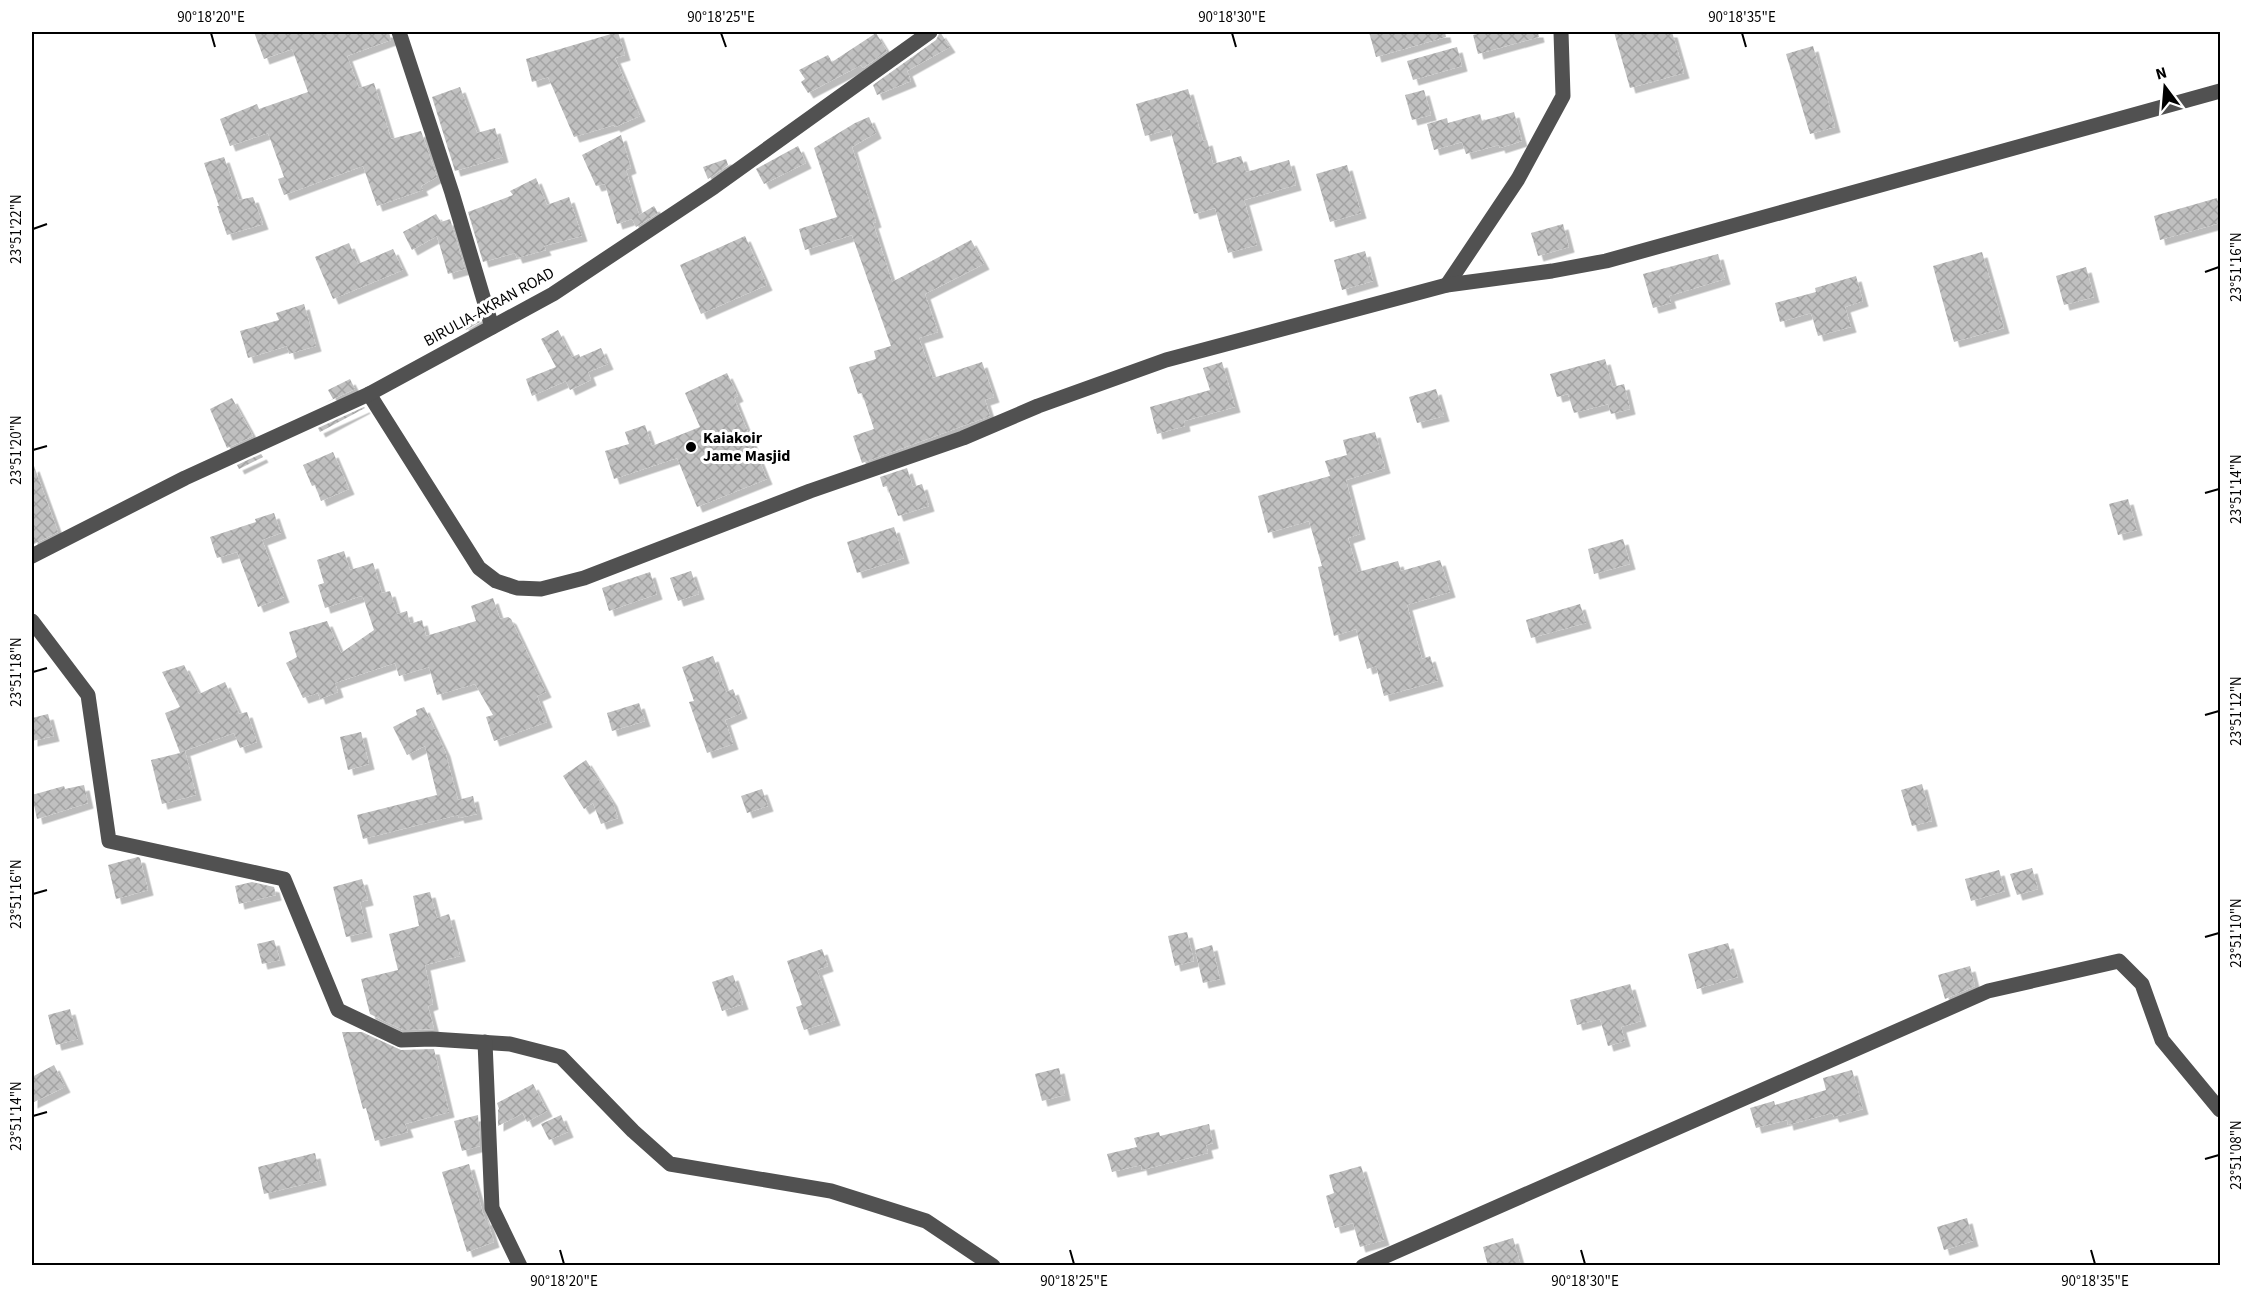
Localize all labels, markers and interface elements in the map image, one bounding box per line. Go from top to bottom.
text: 90°18'20"E [177,7,245,28]
text: 90°18'25"E [687,7,755,28]
text: 90°18'30"E [1198,7,1266,28]
text: 90°18'35"E [1708,7,1776,28]
north arrow [2135,57,2195,117]
text: N [2153,62,2169,86]
text: 23°51'22"N [6,194,27,264]
text: 23°51'16"N [2226,232,2247,302]
street label: BIRULIA-AKRAN ROAD [420,262,558,352]
text: 23°51'20"N [6,415,27,485]
place label: Kaiakoir Jame Masjid [703,427,791,467]
marker: Kaiakoir Jame Masjid [684,440,698,454]
text: 23°51'14"N [2226,454,2247,524]
text: 23°51'18"N [6,637,27,707]
text: 23°51'12"N [2226,676,2247,746]
text: 23°51'16"N [6,859,27,929]
text: 23°51'10"N [2226,898,2247,968]
text: 23°51'14"N [6,1081,27,1151]
text: 23°51'08"N [2226,1120,2247,1190]
text: 90°18'20"E [530,1271,598,1292]
text: 90°18'25"E [1040,1271,1108,1292]
text: 90°18'30"E [1551,1271,1619,1292]
text: 90°18'35"E [2061,1271,2129,1292]

